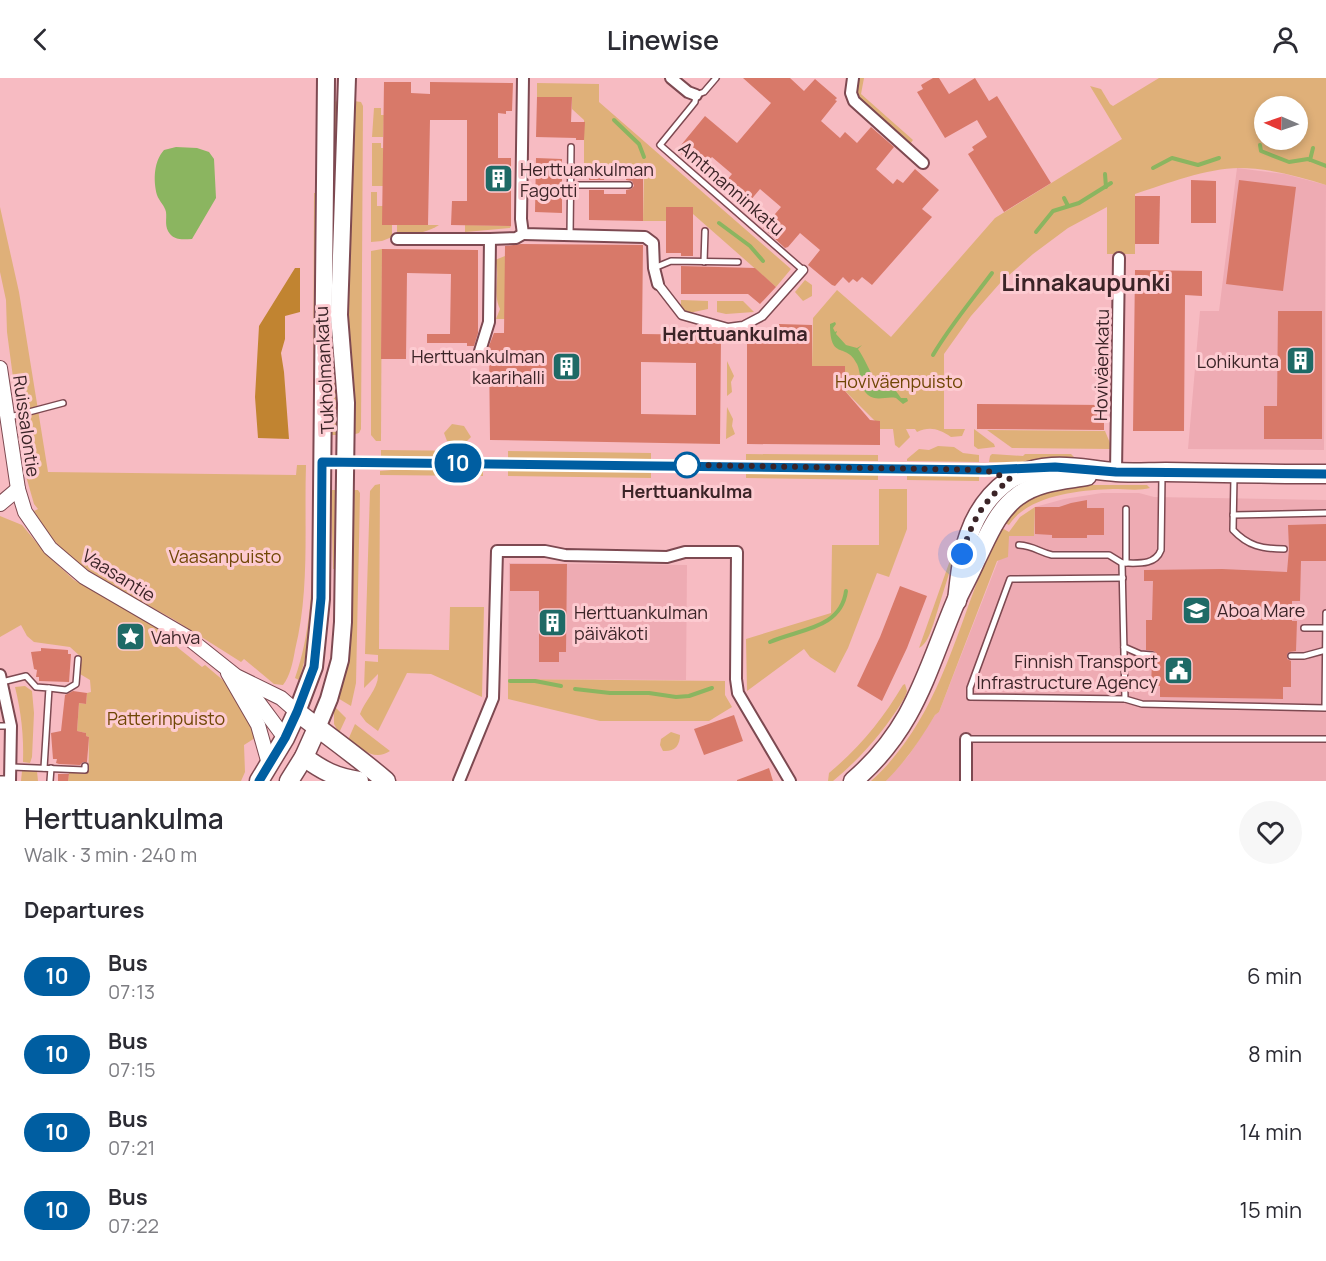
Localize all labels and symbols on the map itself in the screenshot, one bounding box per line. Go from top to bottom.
north arrow [1254,96,1308,150]
street label: Amtmanninkatu [674,136,790,240]
place label: Herttuankulman Fagotti [520,157,654,202]
building icon: Herttuankulman Fagotti [483,163,515,195]
district label: Linnakaupunki [1001,265,1171,298]
street label: Tukholmankatu [309,306,339,434]
street label: Hoviväenkatu [1088,309,1114,421]
district label: Herttuankulma [662,320,808,347]
place label: Herttuankulman kaarihalli [411,344,545,389]
building icon: Lohikunta [1284,345,1316,377]
place label: Lohikunta [1197,349,1279,373]
building icon: Herttuankulman kaarihalli [550,350,582,382]
park label: Hoviväenpuisto [835,369,963,393]
street label: Ruissalontie [8,374,46,478]
line badge: 10 [431,444,485,482]
marker: Herttuankulma [674,452,700,478]
place label: Herttuankulma [622,479,752,503]
your location [947,539,977,569]
street label: Vaasantie [78,543,160,607]
park label: Vaasanpuisto [169,544,281,568]
school or university icon: Aboa Mare [1180,594,1212,626]
place label: Aboa Mare [1217,598,1305,622]
place label: Herttuankulman päiväkoti [574,600,708,645]
building icon: Herttuankulman päiväkoti [537,606,569,638]
place icon: Vahva [114,621,146,653]
place label: Vahva [151,625,200,649]
place label: Finnish Transport Infrastructure Agency [976,649,1158,694]
public building icon: Finnish Transport Infrastructure Agency [1163,655,1195,687]
park label: Patterinpuisto [107,706,225,730]

